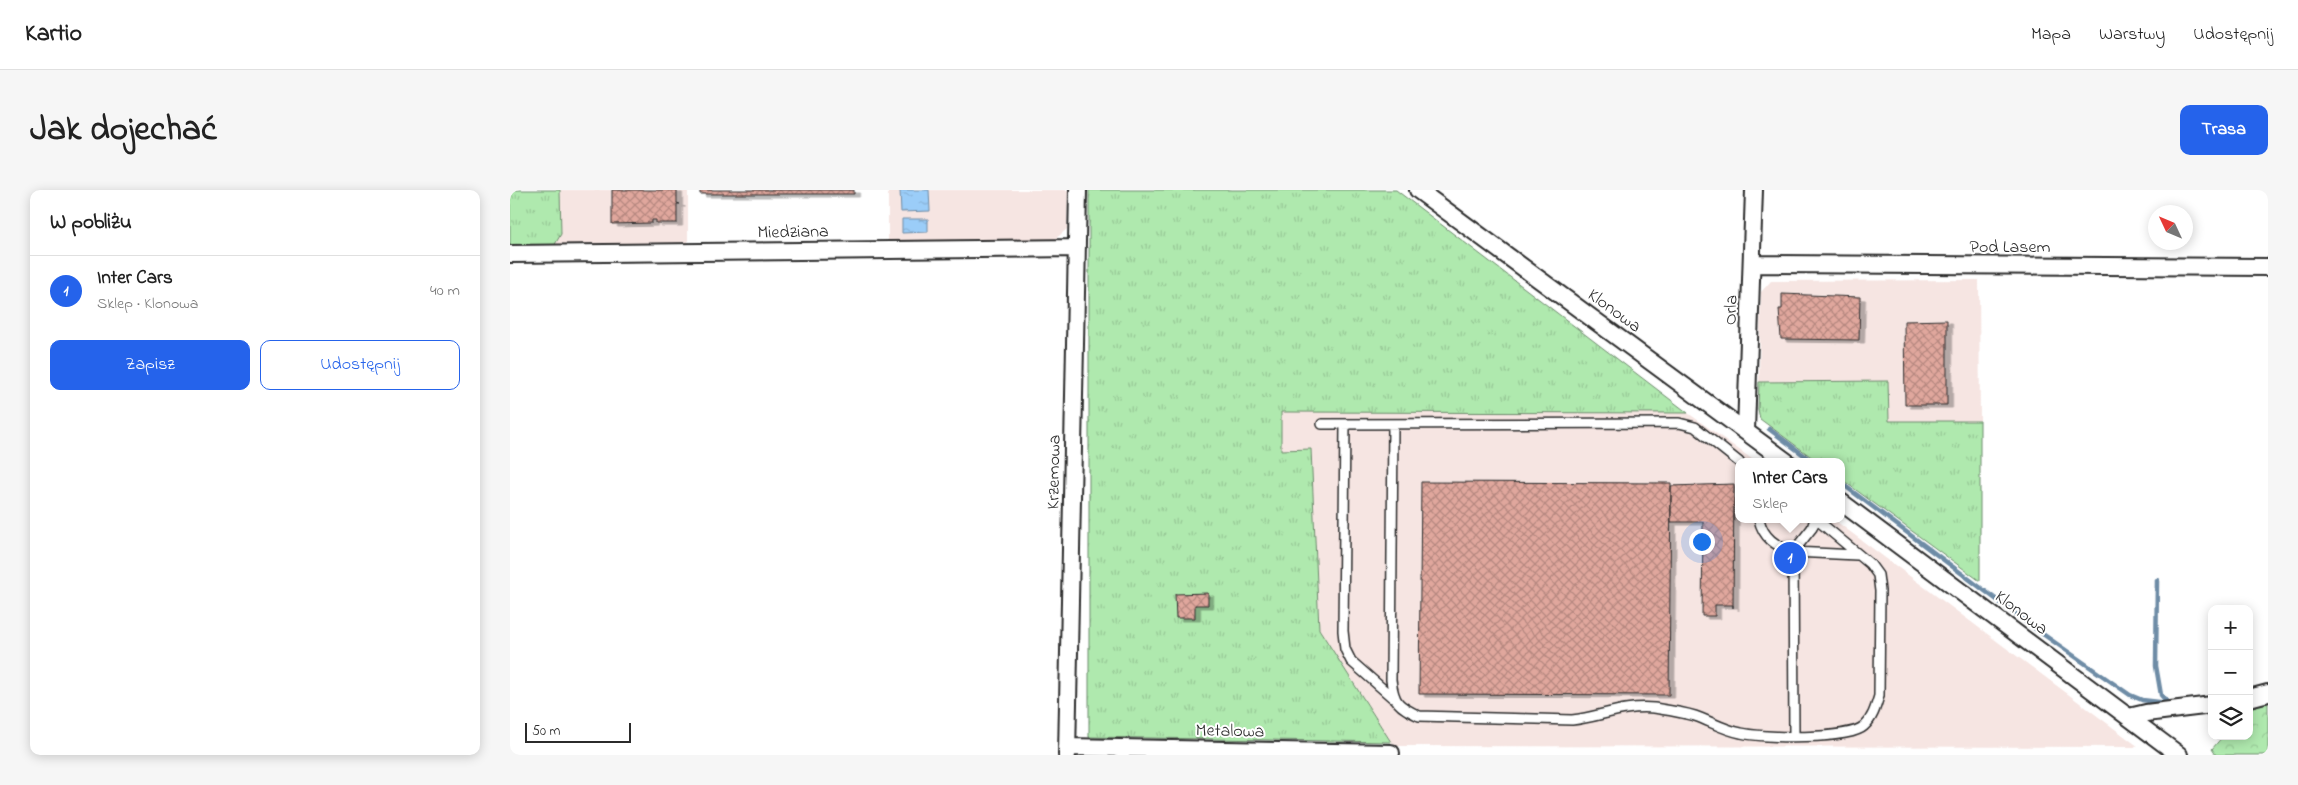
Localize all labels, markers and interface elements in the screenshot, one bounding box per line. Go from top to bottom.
text: Kartio [25,17,82,52]
text: Mapa [2031,22,2071,48]
text: Warstwy [2099,22,2165,48]
text: Udostępnij [2193,22,2273,48]
text: Jak dojechać [30,105,217,156]
button: Trasa [2180,105,2268,155]
north arrow [2148,205,2193,250]
text: W pobliżu [50,208,132,238]
street label: Miedziana [757,219,829,247]
street label: Pod Lasem [1970,235,2050,261]
text: Inter Cars [97,265,173,292]
text: 1 [63,279,69,303]
text: 40 m [430,279,460,303]
street label: Klonowa [1582,283,1646,340]
text: Sklep · Klonowa [97,292,198,316]
street label: Orla [1718,295,1746,326]
button: Zapisz [50,340,250,390]
button: Udostępnij [260,340,460,390]
street label: Krzemowa [1041,434,1069,510]
popup [1735,458,1845,523]
text: Inter Cars [1752,465,1828,492]
text: Sklep [1752,492,1788,516]
your location [1689,529,1715,555]
pin: 1 [1774,539,1806,577]
street label: Klonowa [1989,585,2053,642]
map controls [2208,605,2253,740]
button: + [2208,605,2253,650]
button: − [2208,650,2253,695]
button: layers [2208,695,2253,740]
street label: Metalowa [1195,718,1265,746]
scale bar [525,720,631,743]
text: 50 m [532,721,560,742]

